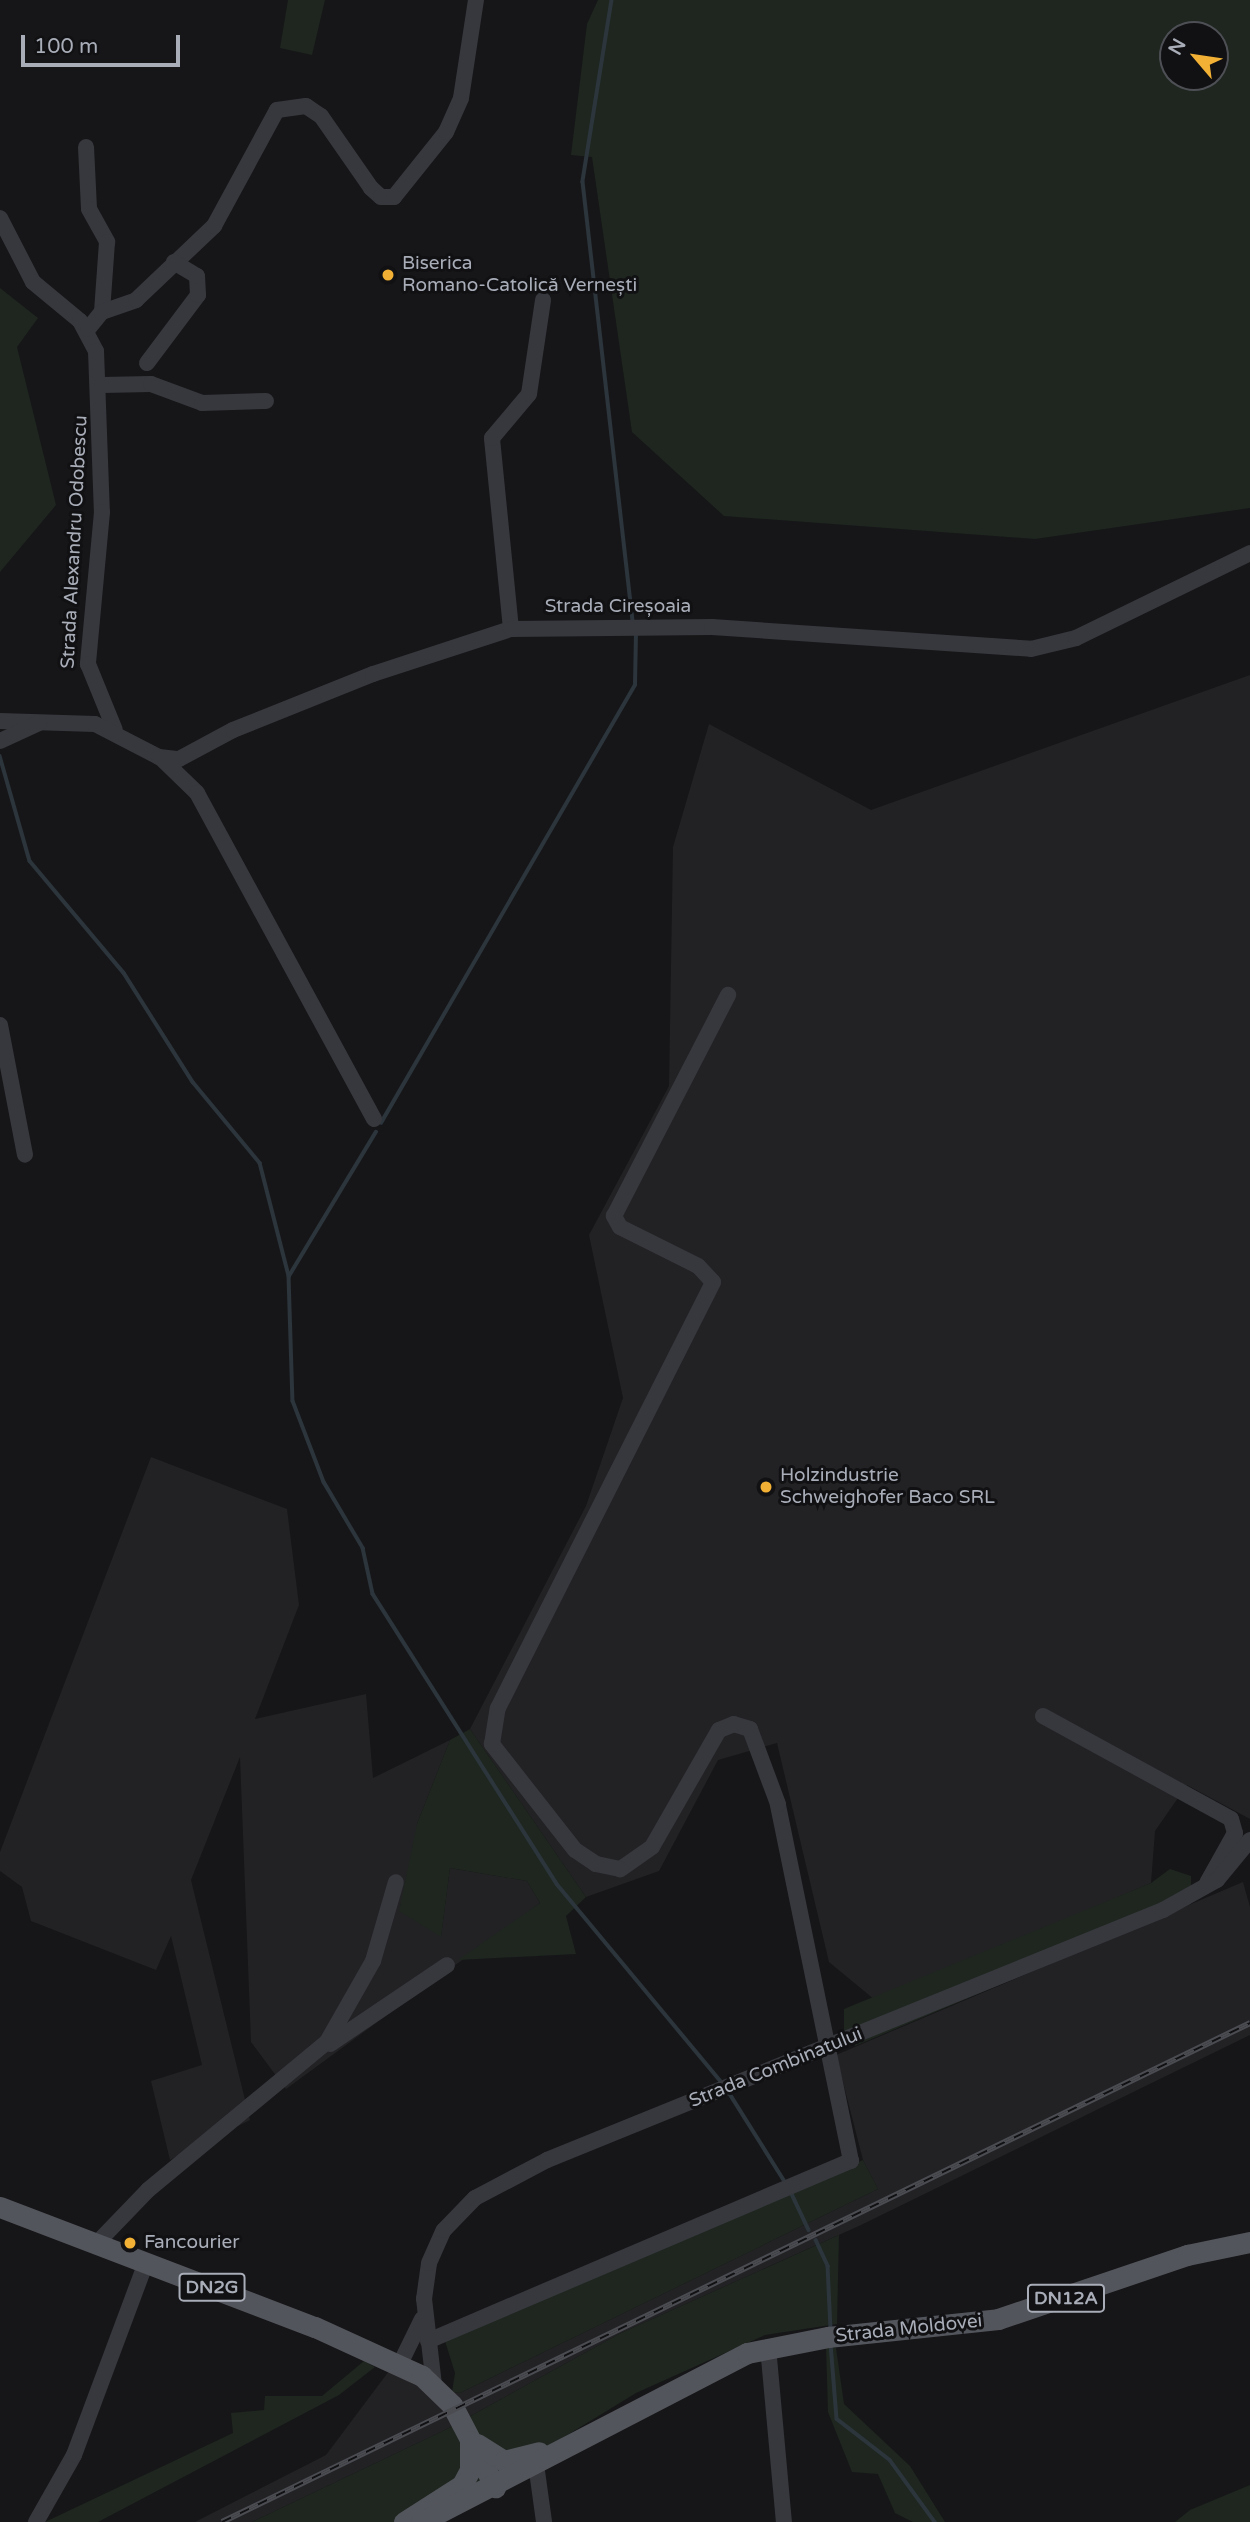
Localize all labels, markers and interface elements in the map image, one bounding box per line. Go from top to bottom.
scale bar [24,21,184,65]
north arrow [1159,21,1229,91]
text: 100 m [34,34,98,59]
text: N [1164,35,1191,59]
place label: Biserica Romano-Catolică Vernești [402,253,637,297]
marker: Biserica Romano-Catolică Vernești [380,267,396,283]
street label: Strada Alexandru Odobescu [57,415,93,669]
street label: Strada Cireșoaia [545,596,691,618]
place label: Holzindustrie Schweighofer Baco SRL [780,1465,995,1509]
marker: Holzindustrie Schweighofer Baco SRL [758,1479,774,1495]
street label: Strada Combinatului [686,2023,866,2113]
place label: Fancourier [144,2232,240,2254]
marker: Fancourier [122,2235,138,2251]
road number: DN2G [177,2272,247,2302]
road number: DN12A [1026,2284,1106,2312]
street label: Strada Moldovei [835,2310,983,2348]

